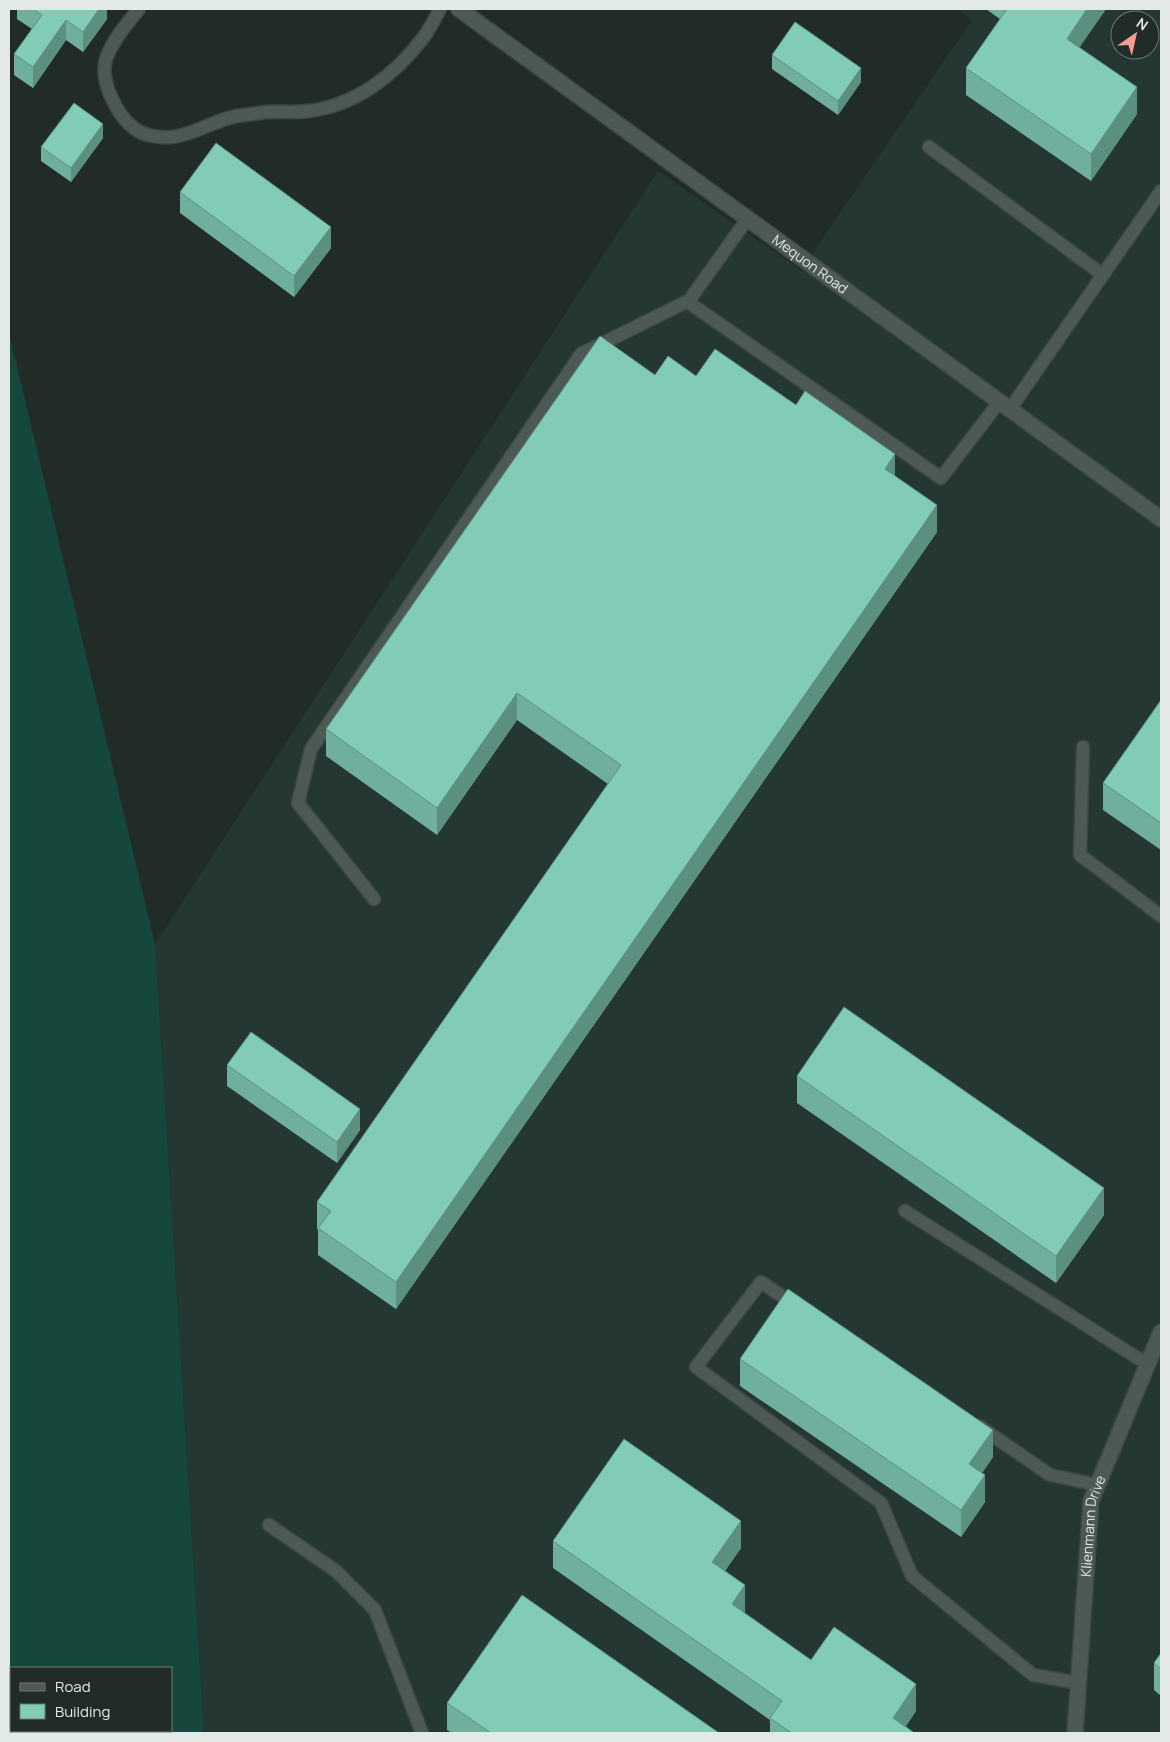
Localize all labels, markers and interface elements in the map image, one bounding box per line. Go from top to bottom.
north arrow [1110,10,1160,60]
text: N [1133,13,1152,34]
street label: Mequon Road [769,230,852,298]
street label: Klienmann Drive [1076,1472,1110,1578]
legend [10,1667,172,1732]
text: Road [55,1676,91,1697]
text: Building [55,1701,110,1722]

